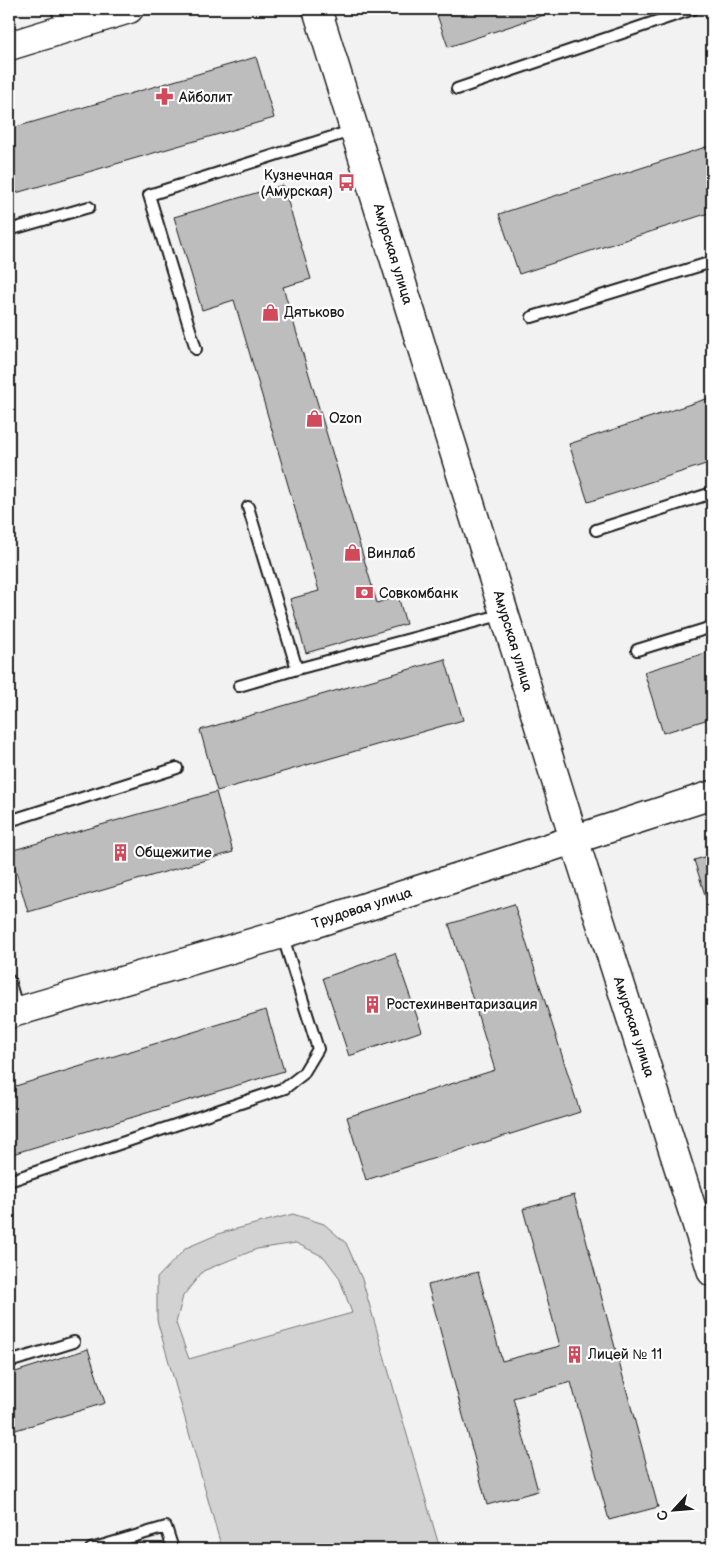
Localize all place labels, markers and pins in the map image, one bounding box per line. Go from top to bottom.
pharmacy icon: Айболит [155,87,175,107]
place label: Айболит [178,89,233,106]
place label: Кузнечная (Амурская) [261,167,333,200]
bus stop icon: Кузнечная (Амурская) [337,173,357,193]
shop icon: Дятьково [260,302,280,322]
place label: Дятьково [284,304,344,321]
shop icon: Ozon [305,408,325,428]
place label: Ozon [329,410,362,427]
shop icon: Винлаб [343,543,363,563]
place label: Винлаб [367,545,416,562]
bank icon: Совкомбанк [355,583,375,603]
place label: Совкомбанк [379,585,459,602]
building icon: Общежитие [111,842,131,862]
place label: Общежитие [135,844,212,861]
building icon: Ростехинвентаризация [362,994,382,1014]
place label: Ростехинвентаризация [386,996,538,1013]
building icon: Лицей № 11 [564,1344,584,1364]
place label: Лицей № 11 [587,1346,662,1363]

